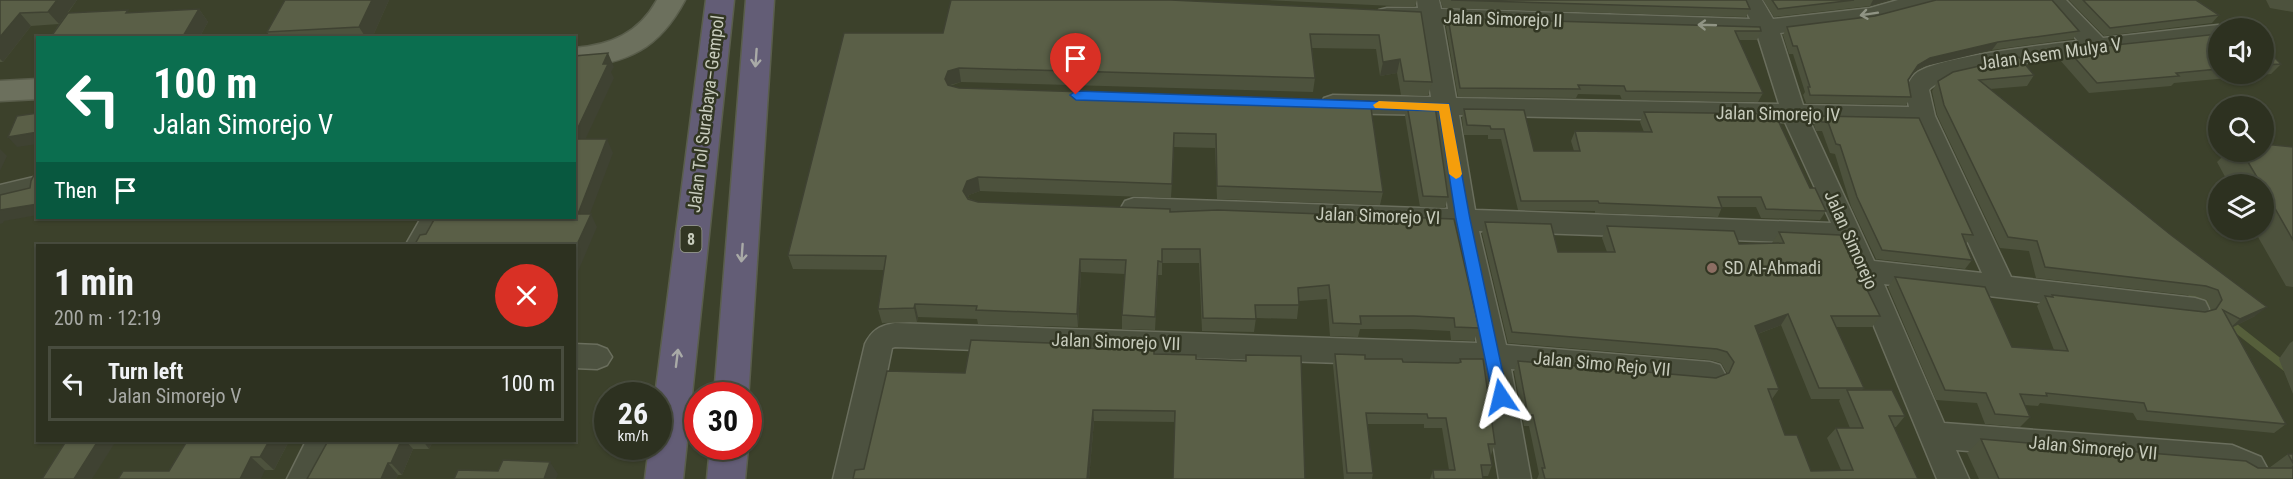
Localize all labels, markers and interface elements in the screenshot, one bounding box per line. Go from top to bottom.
street label: Jalan Simorejo II [1443,6,1563,31]
one-way arrow [1860,9,1880,20]
street label: Jalan Tol Surabaya–Gempol [683,14,728,214]
map controls [2208,18,2274,240]
button: sound [2208,18,2274,84]
one-way arrow [1698,19,1718,31]
pin [1050,33,1101,95]
street label: Jalan Asem Mulya V [1977,33,2123,74]
icon: arrive [1059,42,1092,75]
one-way arrow [750,48,761,68]
text: 100 m [153,59,258,108]
icon: left [54,60,132,138]
button: search [2208,96,2274,162]
street label: Jalan Simorejo IV [1716,102,1840,125]
text: Jalan Simorejo V [153,109,333,141]
icon: arrive [109,174,142,207]
button: layers [2208,174,2274,240]
text: Then [54,178,97,203]
street label: Jalan Simorejo [1820,187,1883,292]
street label: Jalan Simorejo VI [1315,203,1441,228]
road number: 8 [680,226,702,252]
one-way arrow [737,242,748,262]
place label: SD Al-Ahmadi [1724,257,1821,278]
marker: SD Al-Ahmadi [1705,261,1719,275]
text: 1 min [54,262,134,304]
button: close [495,264,558,327]
text: 200 m · 12:19 [54,306,161,330]
street label: Jalan Simorejo VII [1051,329,1181,354]
street label: Jalan Simo Rejo VII [1533,347,1671,380]
one-way arrow [672,349,683,369]
text: Turn left [108,359,183,384]
position arrow [1469,365,1533,429]
icon: left [57,367,90,400]
text: 100 m [501,371,555,396]
speed limit sign: 30 [684,382,762,460]
text: Jalan Simorejo V [108,384,241,408]
text: 26 [618,396,648,431]
text: km/h [618,427,648,445]
street label: Jalan Simorejo VII [2028,431,2158,464]

